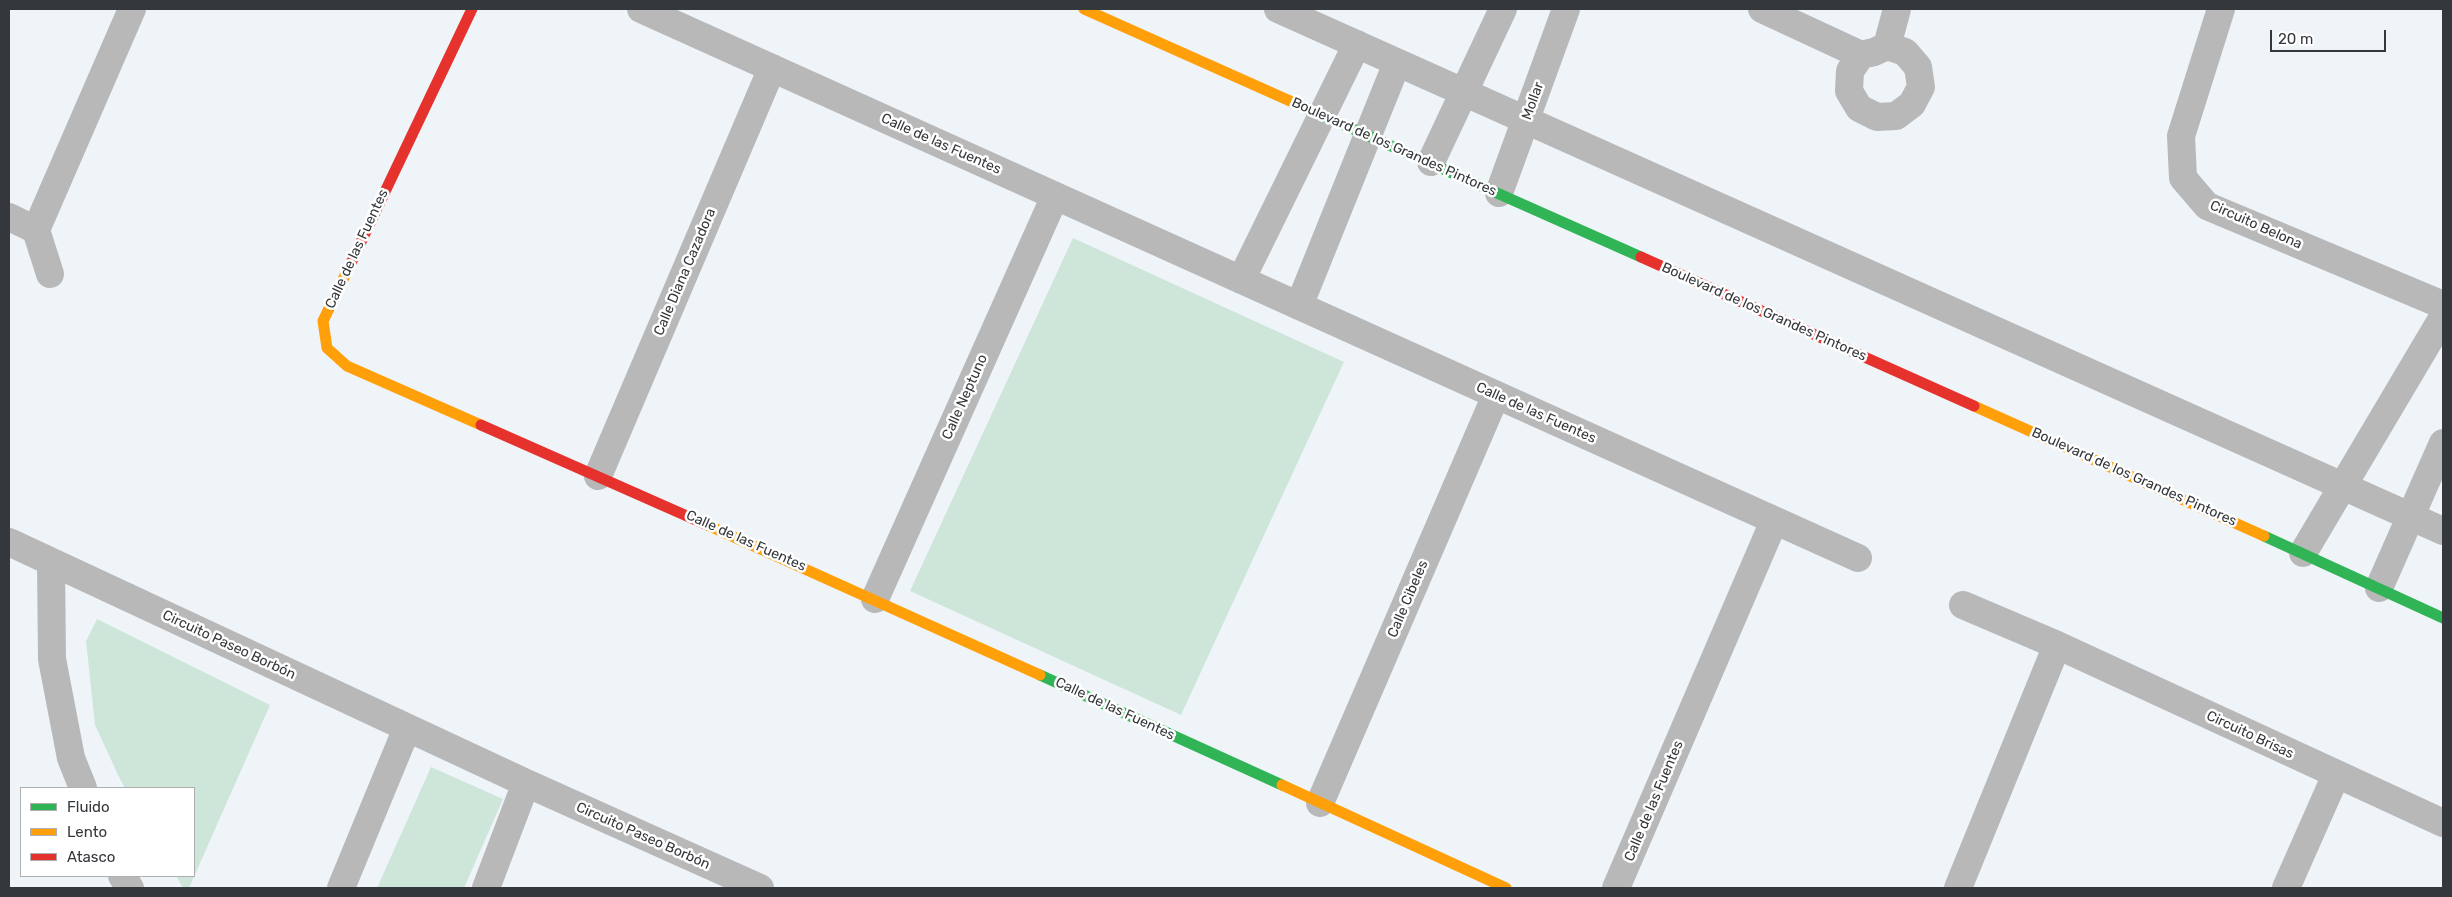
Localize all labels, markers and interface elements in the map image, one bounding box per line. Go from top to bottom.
scale bar [2272,20,2388,52]
text: 20 m [2278,30,2313,48]
street label: Mollar [1518,80,1548,122]
street label: Boulevard de los Grandes Pintores [1289,94,1499,200]
street label: Calle de las Fuentes [878,110,1004,178]
street label: Calle de las Fuentes [322,187,392,311]
street label: Circuito Belona [2207,197,2305,253]
street label: Calle Diana Cazadora [651,206,719,338]
street label: Boulevard de los Grandes Pintores [1659,259,1869,365]
street label: Calle Neptuno [939,352,991,442]
street label: Calle de las Fuentes [1473,379,1599,447]
street label: Boulevard de los Grandes Pintores [2029,424,2239,530]
street label: Calle de las Fuentes [683,507,809,575]
street label: Calle Cibeles [1384,558,1432,640]
street label: Circuito Paseo Borbón [160,607,298,683]
street label: Calle de las Fuentes [1053,674,1177,744]
street label: Circuito Brisas [2204,707,2296,763]
street label: Calle de las Fuentes [1621,738,1687,864]
legend [20,787,195,877]
text: Fluido [67,798,110,816]
street label: Circuito Paseo Borbón [573,799,713,873]
text: Lento [67,823,107,841]
text: Atasco [67,848,115,866]

